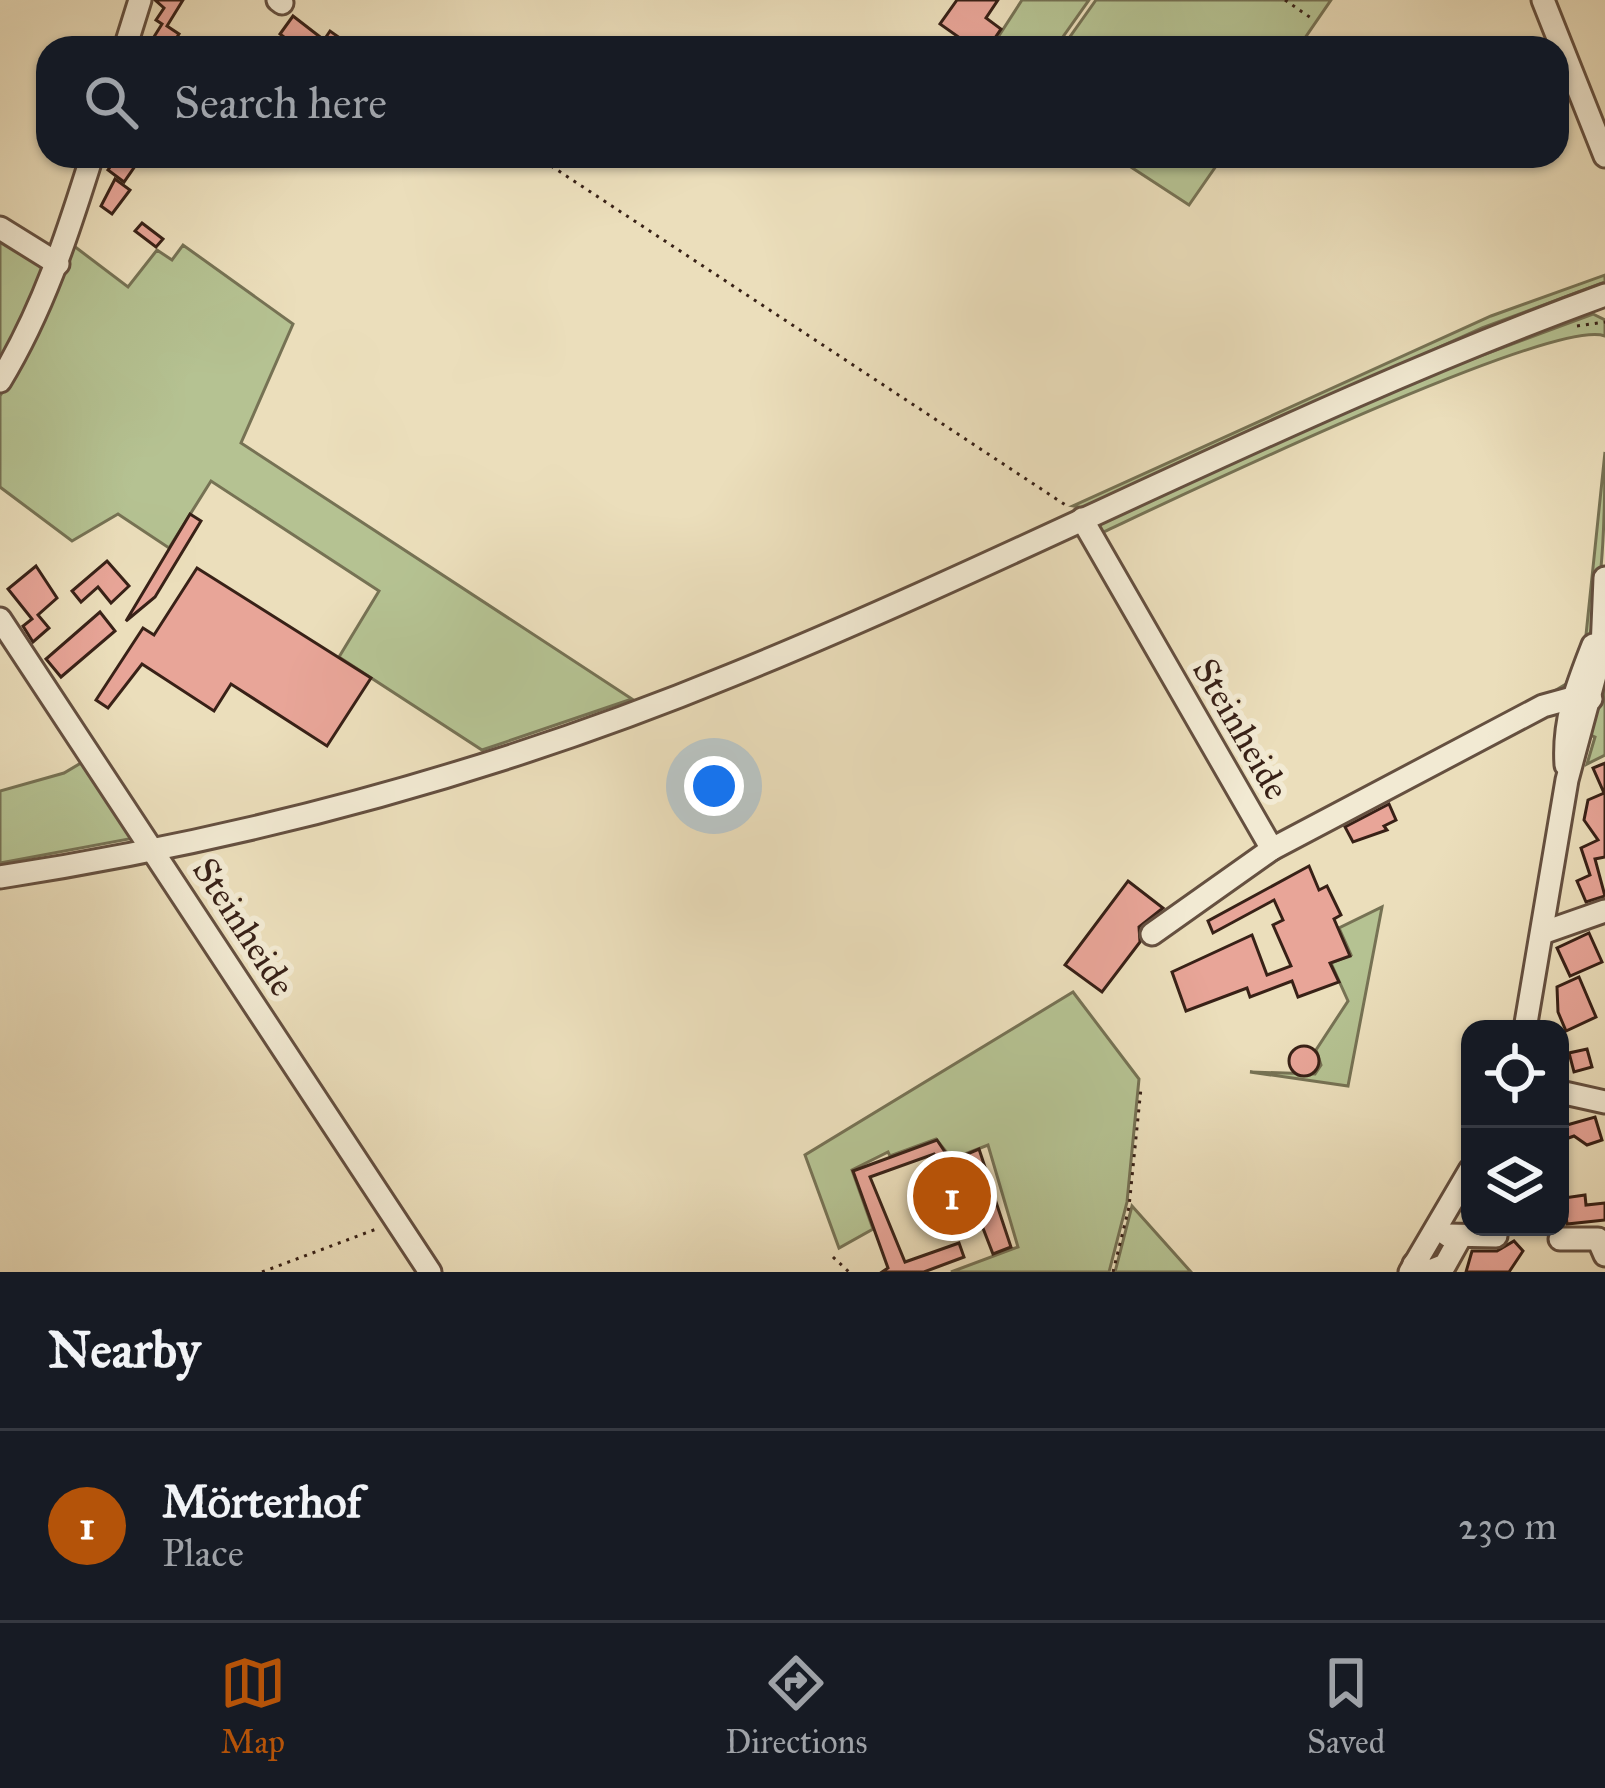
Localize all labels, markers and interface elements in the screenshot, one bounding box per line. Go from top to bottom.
search box [36,36,1569,168]
icon: search [78,69,144,135]
text: Search here [174,75,387,130]
street label: Steinheide [1183,651,1299,807]
your location [684,756,744,816]
street label: Steinheide [183,850,305,1004]
map controls [1461,1020,1569,1236]
button: locate [1461,1020,1569,1128]
button: layers [1461,1128,1569,1236]
pin: 1 [913,1151,991,1241]
text: Nearby [48,1319,200,1381]
text: Mörterhof [162,1474,362,1529]
text: 1 [79,1502,95,1550]
text: 230 m [1458,1502,1557,1550]
text: Place [162,1529,244,1577]
tab: Map [220,1650,286,1762]
tab: Directions [725,1650,867,1762]
tab: Saved [1307,1650,1385,1762]

